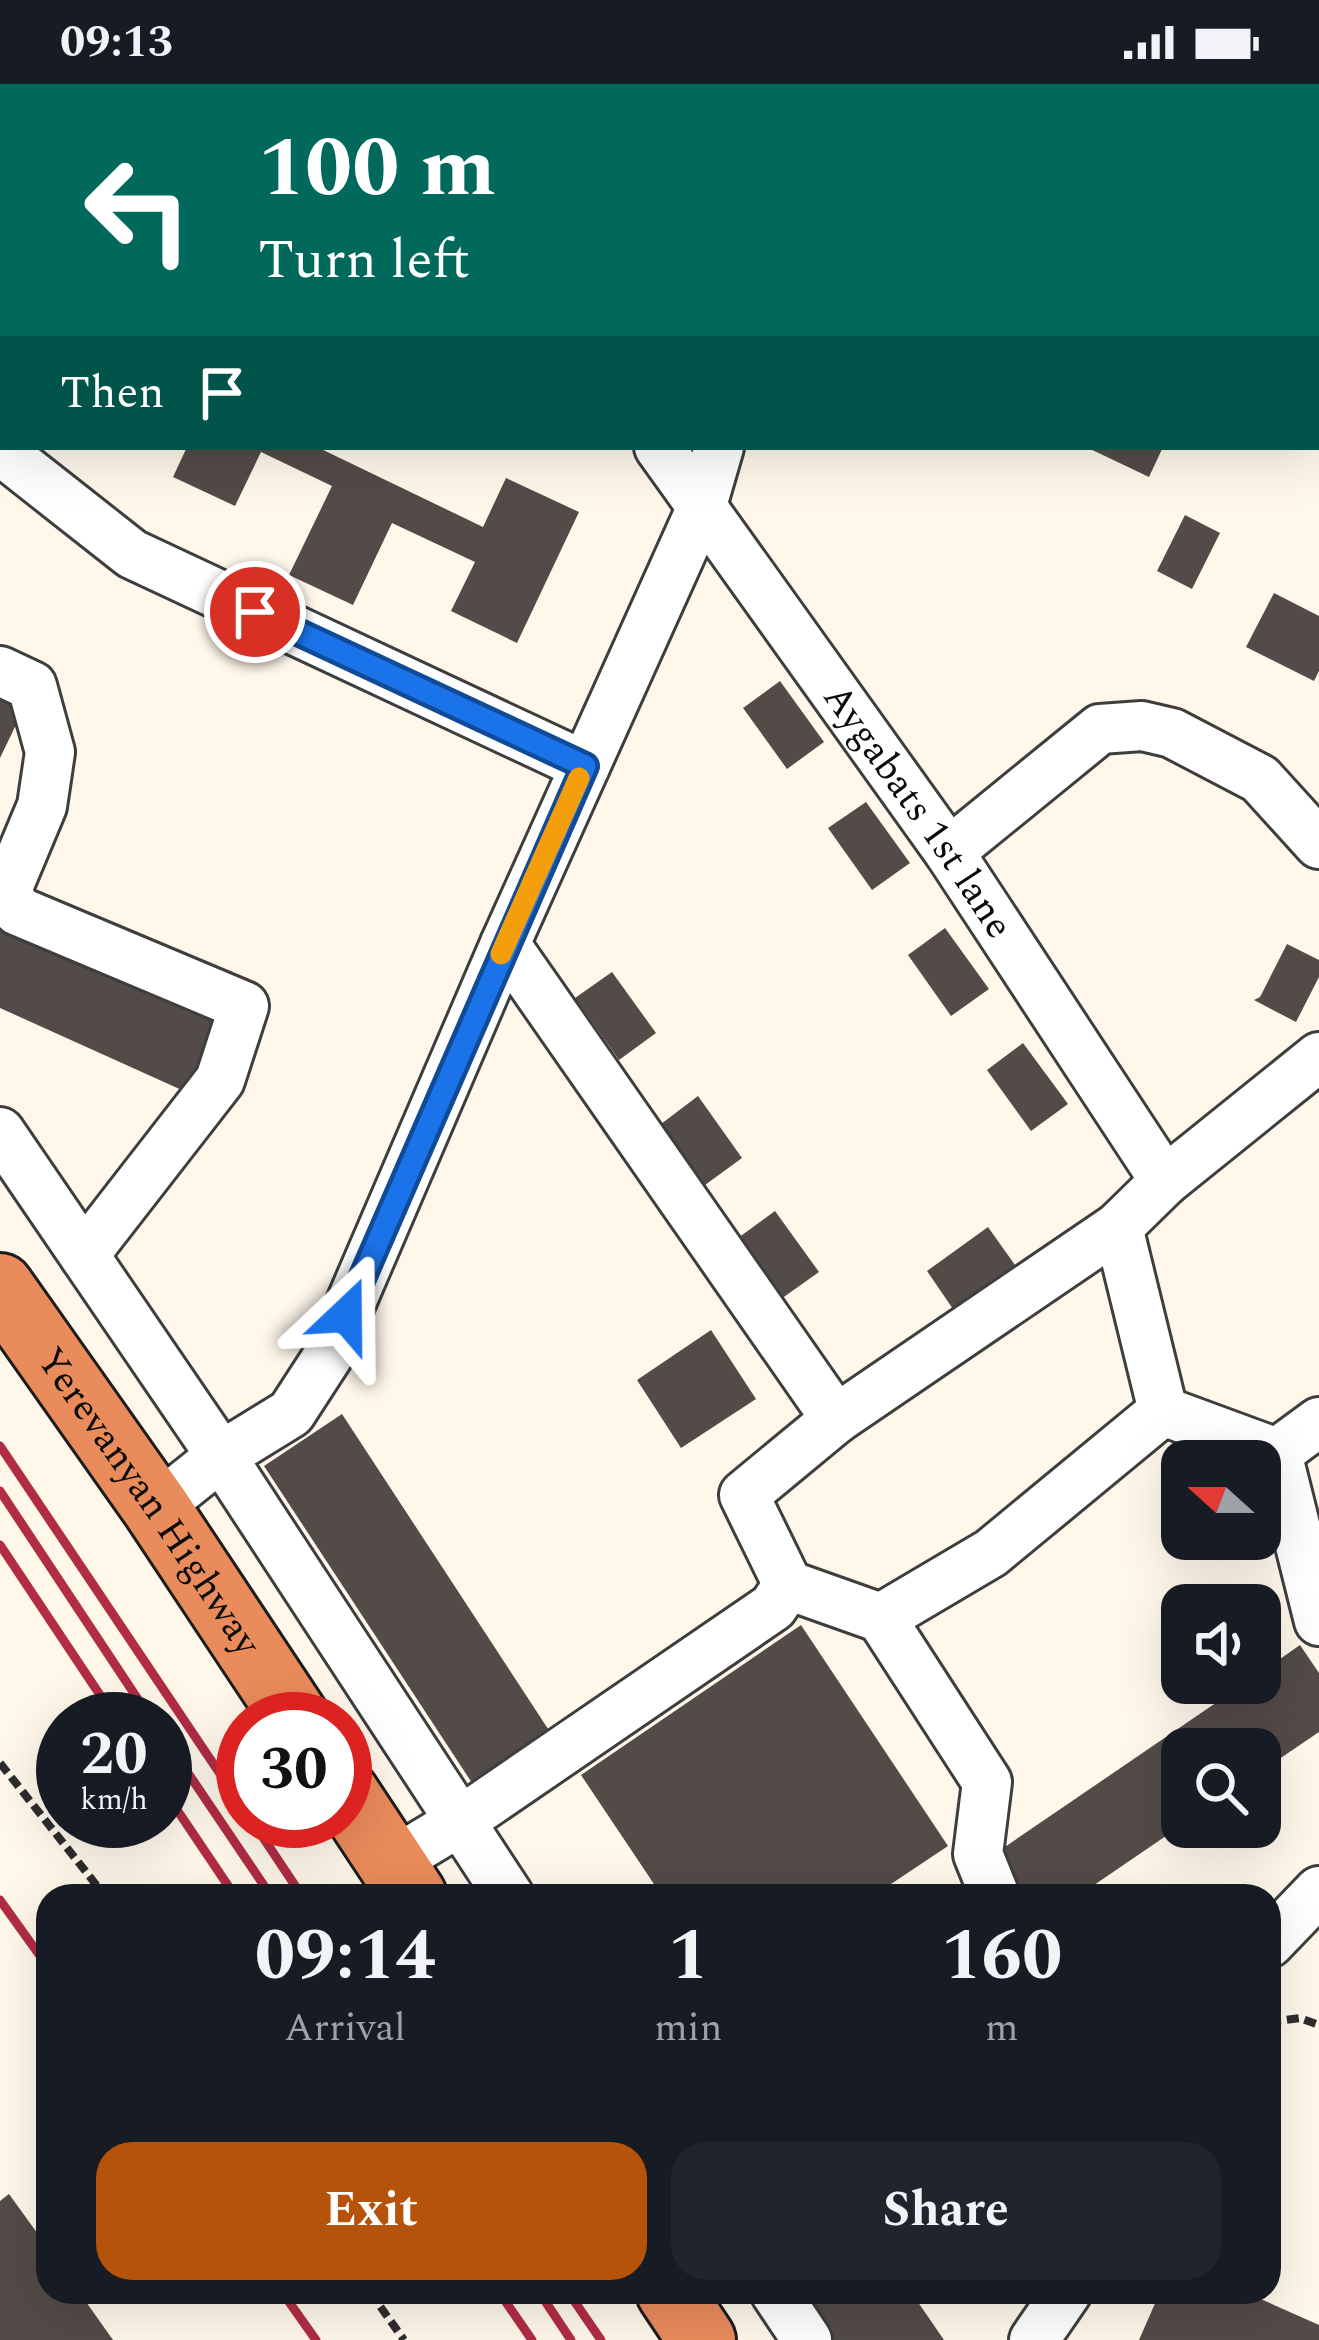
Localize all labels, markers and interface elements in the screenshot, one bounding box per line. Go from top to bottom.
text: 09:13 [60,8,173,77]
text: 100 m [258,105,496,233]
icon: left [60,132,216,288]
text: Turn left [258,220,470,302]
text: Then [60,359,165,428]
icon: arrive [189,360,255,426]
pin [204,561,306,663]
icon: arrive [222,579,288,645]
street label: Aygabats 1st lane [808,672,1028,951]
position arrow [283,1252,409,1378]
street label: Yerevanyan Highway [22,1335,276,1669]
north arrow [1161,1440,1281,1560]
map controls [1161,1440,1281,1848]
button: sound [1161,1584,1281,1704]
speed limit sign: 30 [216,1692,372,1848]
text: 20 [80,1709,148,1801]
button: search [1161,1728,1281,1848]
text: km/h [80,1777,148,1823]
text: 09:14 [255,1902,436,2011]
text: 1 [668,1902,709,2011]
text: 160 [941,1902,1062,2011]
text: Arrival [284,1999,406,2058]
text: min [654,1999,722,2058]
text: m [985,1999,1018,2058]
button: Exit [96,2142,647,2280]
button: Share [671,2142,1221,2280]

